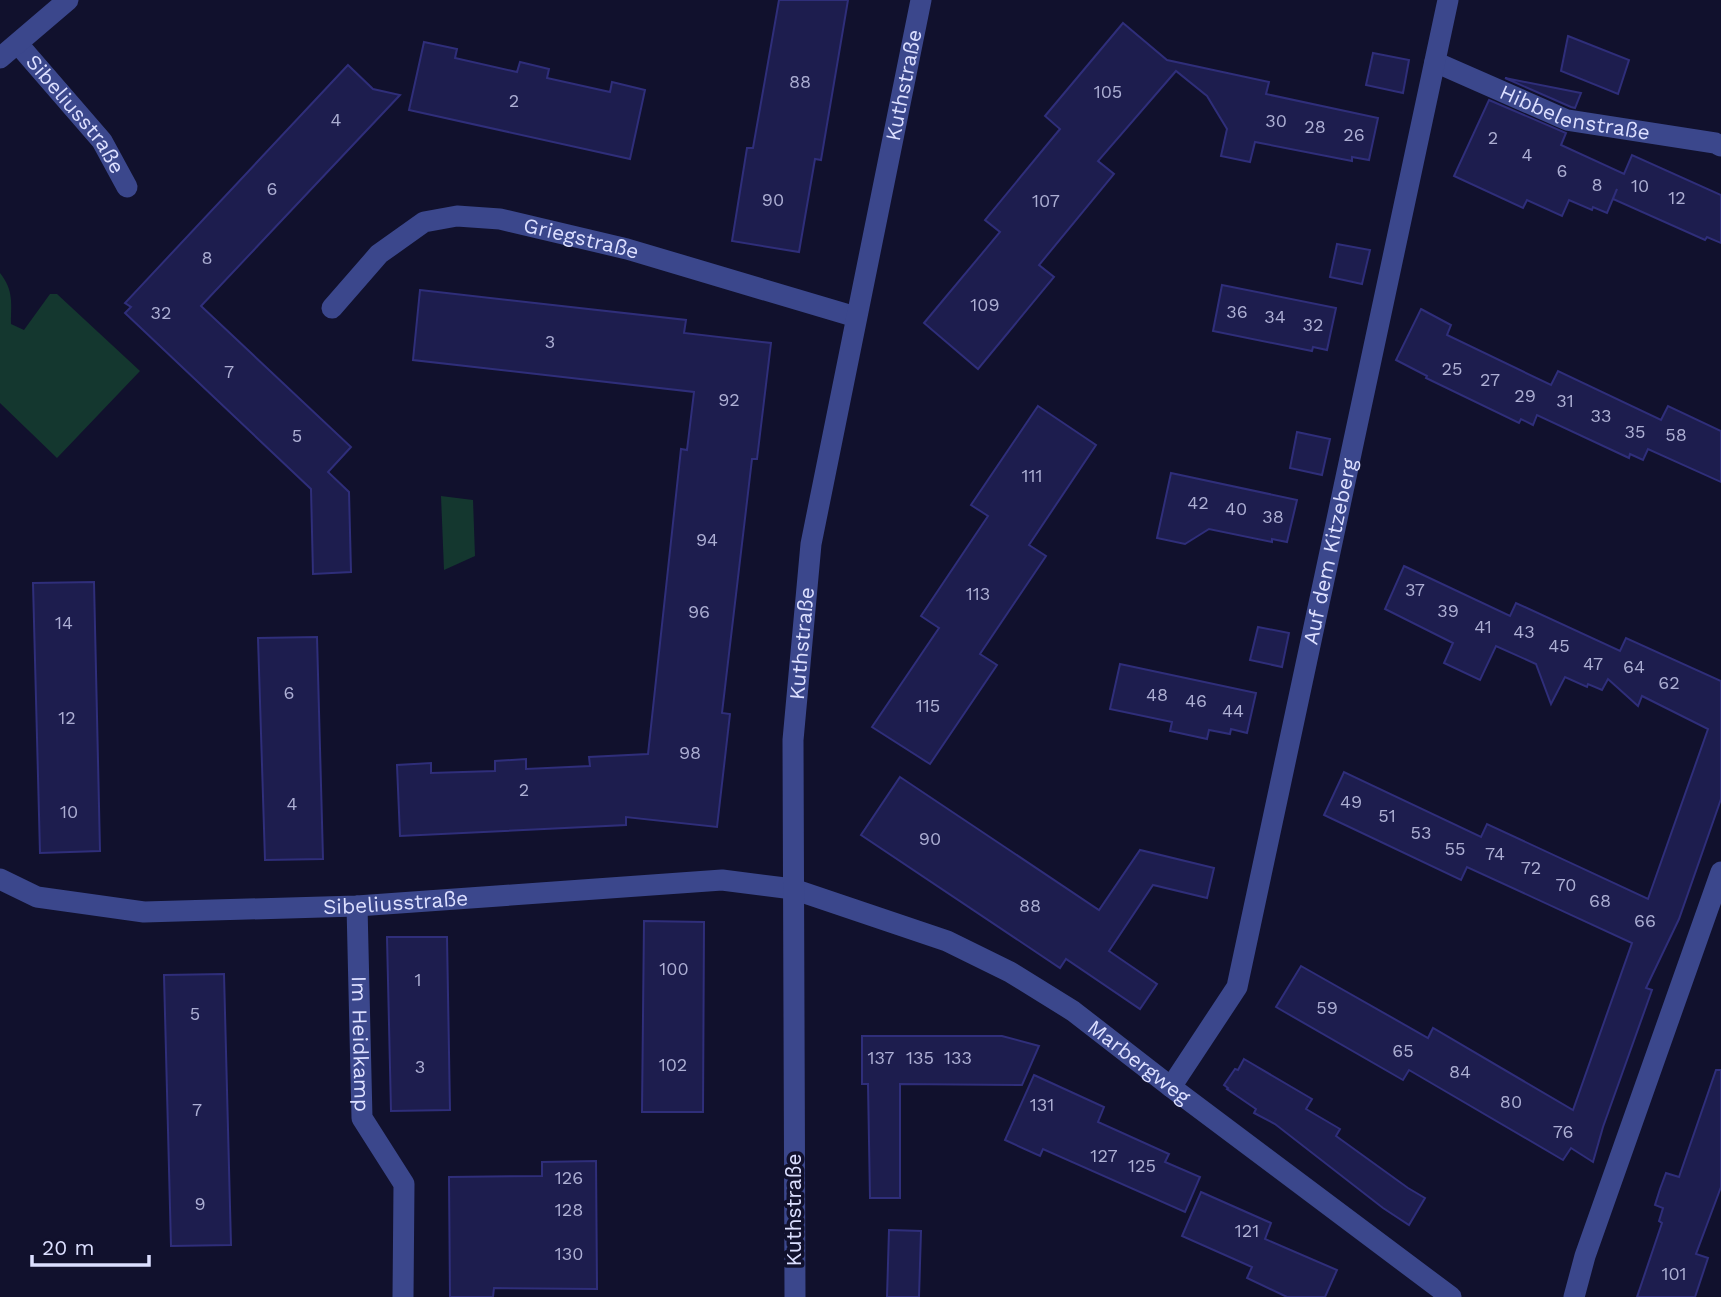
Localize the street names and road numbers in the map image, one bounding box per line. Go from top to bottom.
street label: Kuthstraße [880,27,927,143]
street label: Sibeliusstraße [21,49,130,178]
street label: Hibbelenstraße [1496,79,1652,145]
street label: Griegstraße [521,212,642,264]
street label: Auf dem Kitzeberg [1298,455,1362,647]
street label: Kuthstraße [784,586,819,701]
street label: Sibeliusstraße [323,885,469,919]
street label: Im Heidkamp [347,976,375,1112]
street label: Marbergweg [1083,1014,1196,1110]
street label: Kuthstraße [781,1153,806,1267]

